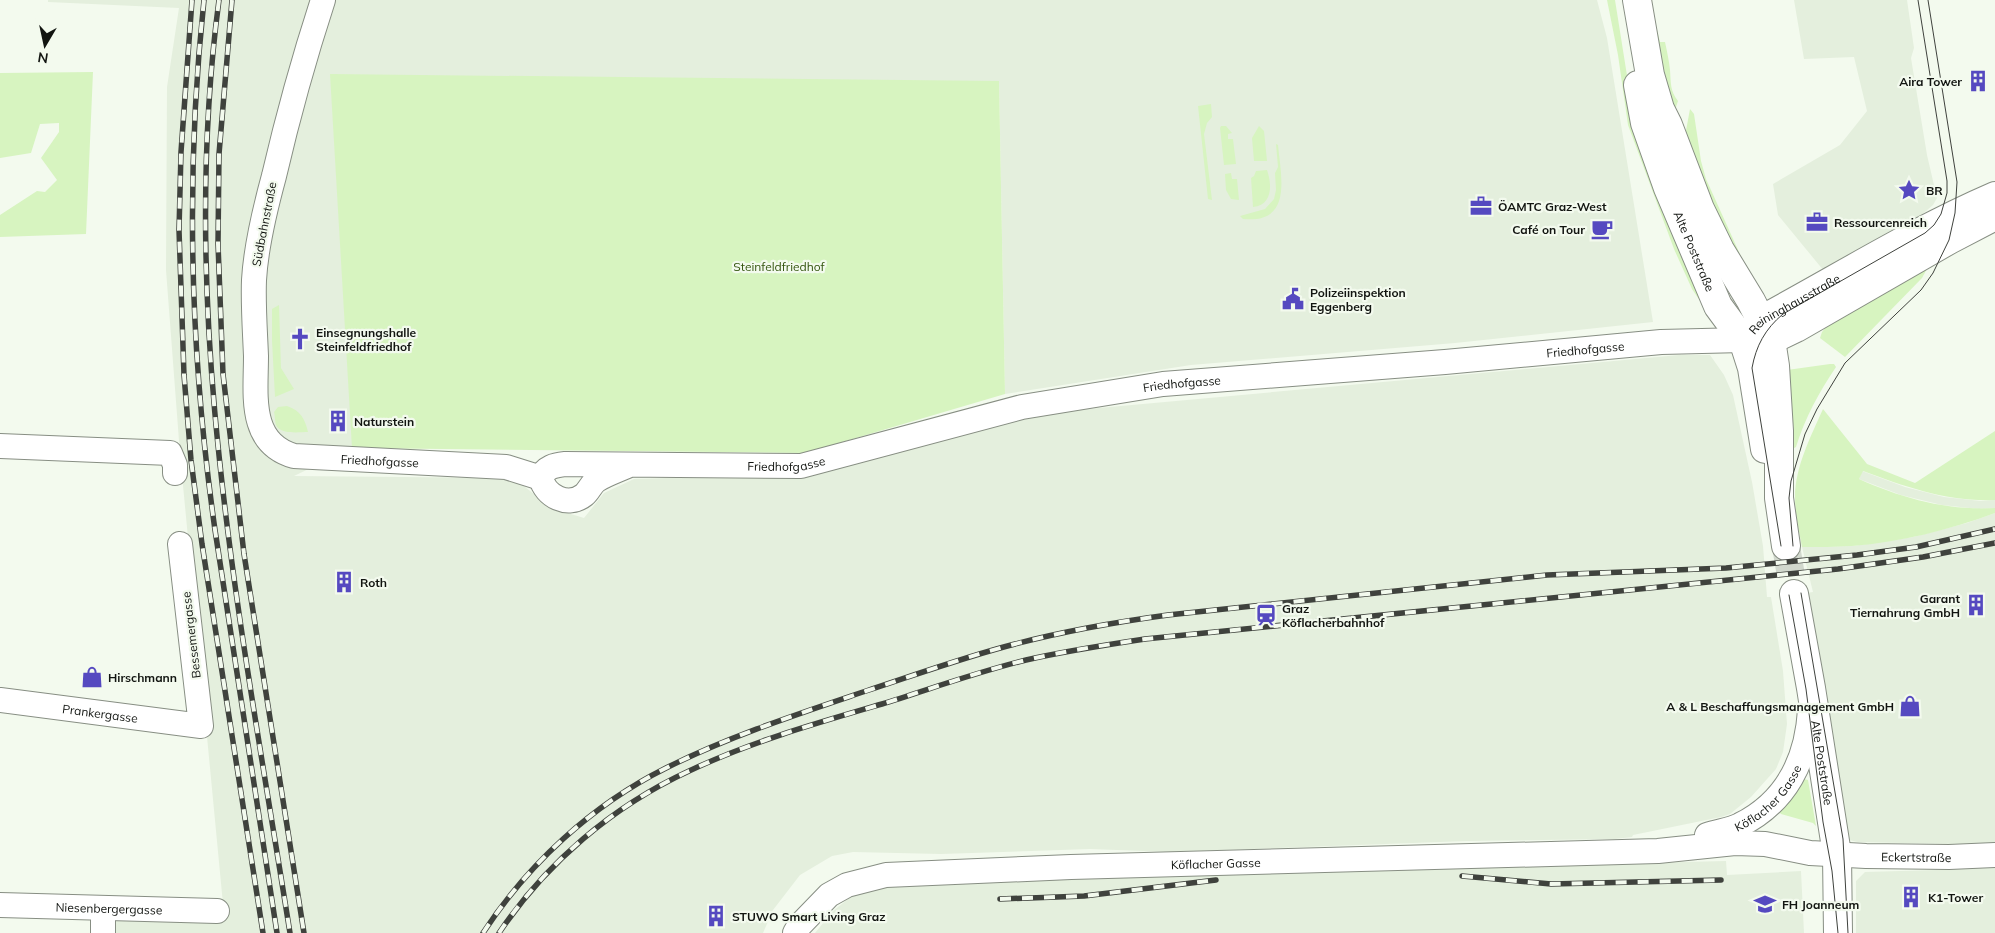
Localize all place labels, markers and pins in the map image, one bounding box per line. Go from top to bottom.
building icon: Aira Tower [1965,68,1991,94]
place label: Aira Tower [1899,74,1962,89]
place icon: BR [1896,177,1922,203]
place label: BR [1926,183,1943,198]
office icon: ÖAMTC Graz-West [1468,193,1494,219]
place label: ÖAMTC Graz-West [1498,199,1607,214]
office icon: Ressourcenreich [1804,209,1830,235]
place label: Ressourcenreich [1834,215,1927,230]
cafe icon: Café on Tour [1589,216,1615,242]
place label: Café on Tour [1512,222,1585,237]
place label: Polizeiinspektion Eggenberg [1310,285,1406,314]
public building icon: Polizeiinspektion Eggenberg [1280,286,1306,312]
place label: Einsegnungshalle Steinfeldfriedhof [316,325,417,354]
church icon: Einsegnungshalle Steinfeldfriedhof [287,326,313,352]
building icon: Naturstein [325,408,351,434]
place label: Naturstein [354,414,414,429]
building icon: Roth [331,569,357,595]
place label: Roth [360,575,387,590]
place label: Garant Tiernahrung GmbH [1850,591,1960,620]
building icon: Garant Tiernahrung GmbH [1963,592,1989,618]
place label: Graz Köflacherbahnhof [1282,601,1385,630]
station icon: Graz Köflacherbahnhof [1253,602,1279,628]
shop icon: Hirschmann [79,664,105,690]
place label: Hirschmann [108,670,177,685]
shop icon: A & L Beschaffungsmanagement GmbH [1897,693,1923,719]
place label: A & L Beschaffungsmanagement GmbH [1666,699,1894,714]
building icon: K1-Tower [1898,884,1924,910]
place label: K1-Tower [1928,890,1983,905]
school or university icon: FH Joanneum [1752,891,1778,917]
place label: FH Joanneum [1782,897,1860,912]
building icon: STUWO Smart Living Graz [703,903,729,929]
place label: STUWO Smart Living Graz [732,909,885,924]

